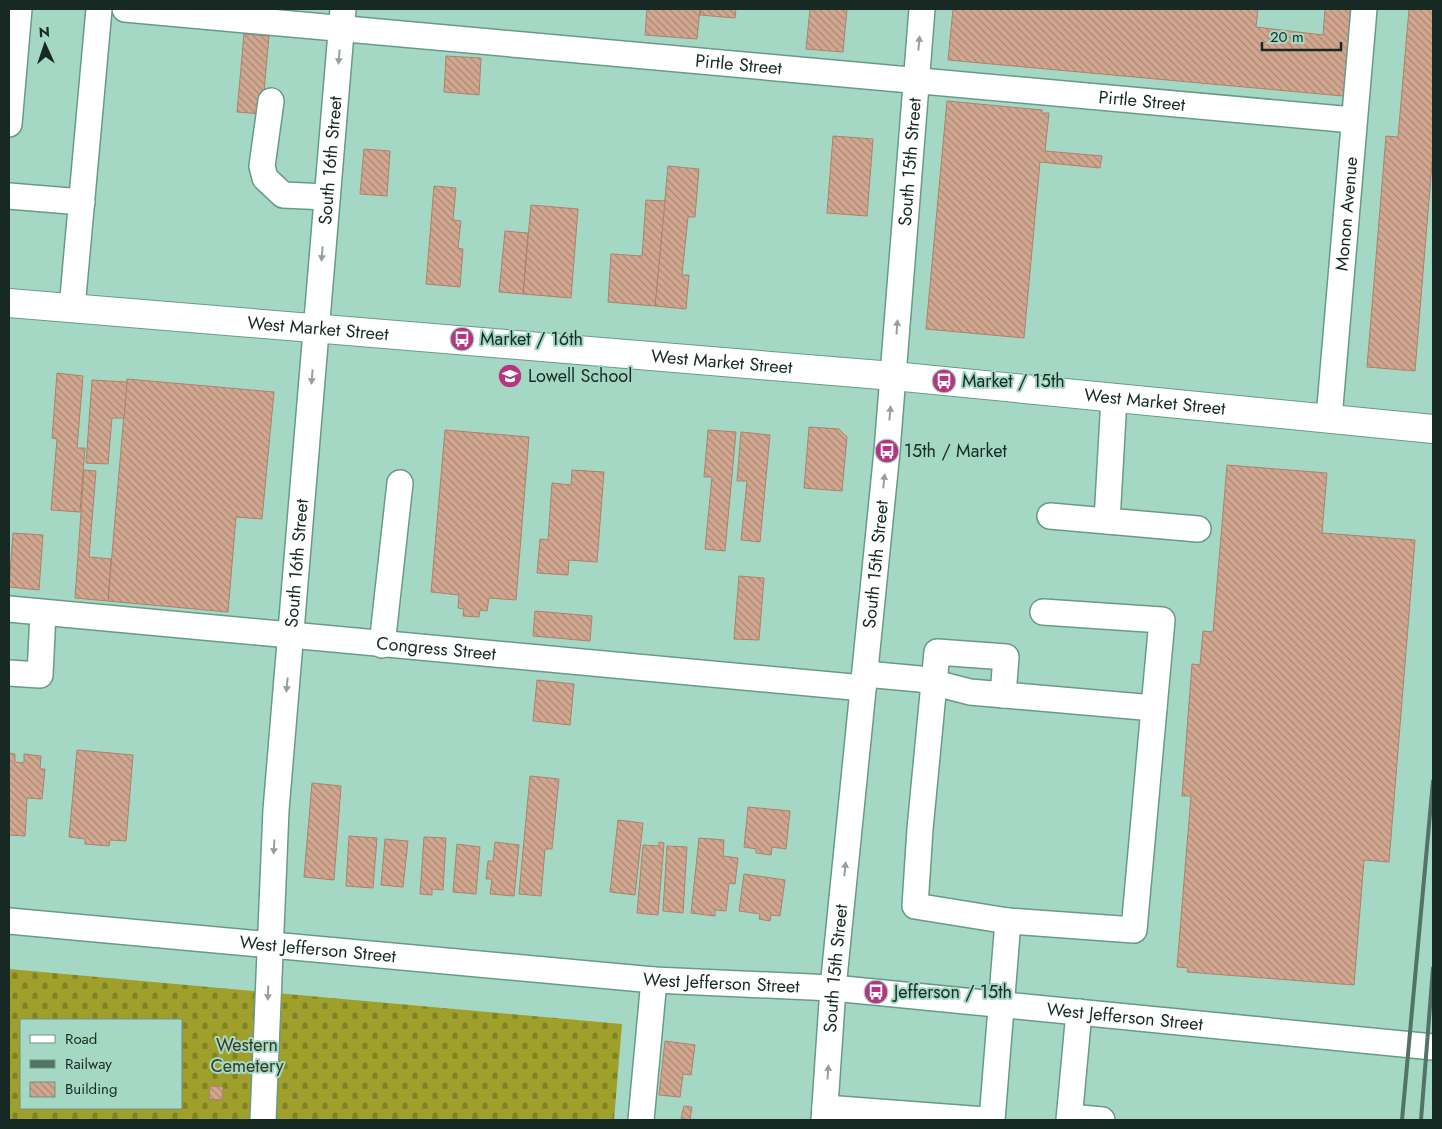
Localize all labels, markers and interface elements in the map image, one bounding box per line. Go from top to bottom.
north arrow [20,20,70,70]
scale bar [1262,20,1341,52]
text: N [38,22,50,42]
text: 20 m [1270,26,1304,48]
one-way arrow [915,34,923,50]
street label: Pirtle Street [694,48,784,81]
one-way arrow [335,50,343,66]
street label: Pirtle Street [1097,84,1187,118]
street label: South 16th Street [312,95,349,226]
street label: South 15th Street [892,96,928,227]
street label: Monon Avenue [1329,156,1364,272]
one-way arrow [318,246,326,262]
street label: West Market Street [246,310,390,347]
one-way arrow [893,319,901,335]
bus stop icon: Market / 16th [449,326,475,352]
place label: Market / 16th [480,326,583,352]
street label: West Market Street [650,343,794,381]
school or university icon: Lowell School [497,363,523,389]
place label: Lowell School [528,363,632,389]
bus stop icon: Market / 15th [931,368,957,394]
place label: Market / 15th [962,368,1065,394]
one-way arrow [308,369,316,385]
street label: West Market Street [1083,382,1227,422]
one-way arrow [886,405,894,421]
bus stop icon: 15th / Market [874,438,900,464]
place label: 15th / Market [904,438,1007,464]
one-way arrow [880,473,888,489]
street label: South 16th Street [278,497,315,629]
street label: South 15th Street [856,498,895,630]
street label: Congress Street [375,630,498,667]
one-way arrow [283,677,291,693]
one-way arrow [270,839,278,855]
one-way arrow [841,861,849,877]
street label: South 15th Street [817,902,854,1033]
street label: West Jefferson Street [238,929,398,969]
street label: West Jefferson Street [642,966,801,1000]
bus stop icon: Jefferson / 15th [863,979,889,1005]
place label: Jefferson / 15th [892,979,1012,1005]
one-way arrow [263,985,271,1001]
street label: West Jefferson Street [1045,996,1205,1037]
legend [20,1019,182,1109]
text: Road [65,1028,97,1050]
park label: Western Cemetery [210,1032,284,1079]
text: Railway [65,1053,112,1075]
one-way arrow [824,1063,832,1079]
text: Building [65,1078,117,1100]

